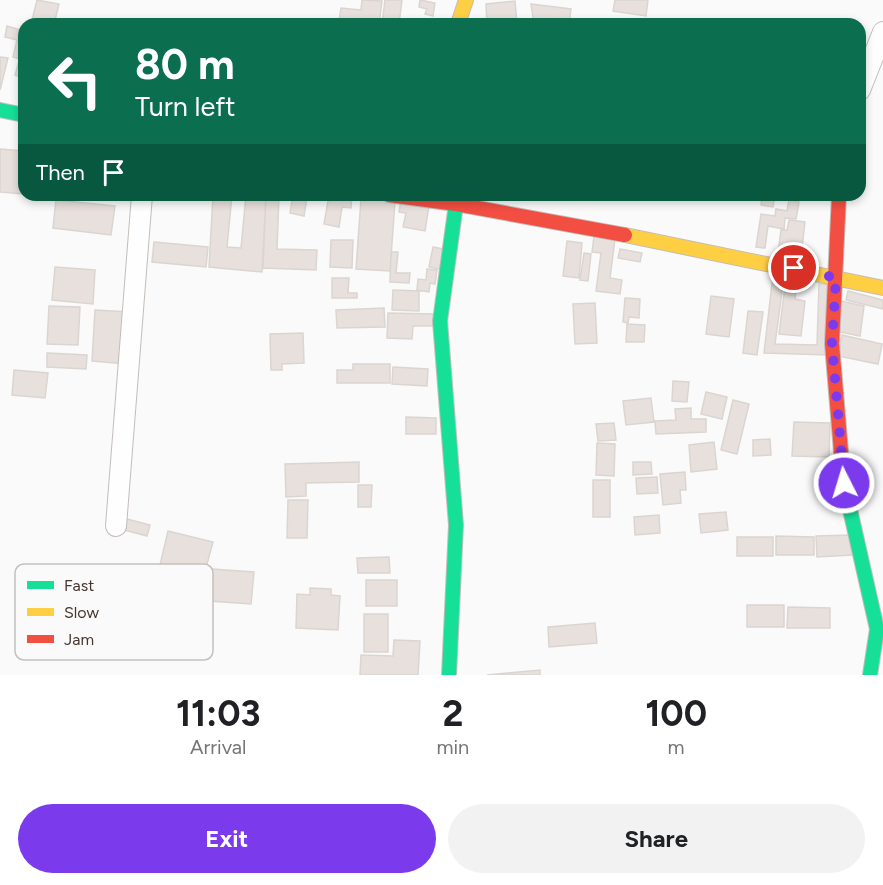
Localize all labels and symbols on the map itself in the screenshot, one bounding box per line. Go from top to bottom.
pin [768,242,819,293]
position arrow [812,451,876,515]
legend [15,564,213,660]
text: Fast [64,576,94,595]
text: Slow [64,603,99,622]
text: Jam [64,630,94,649]

